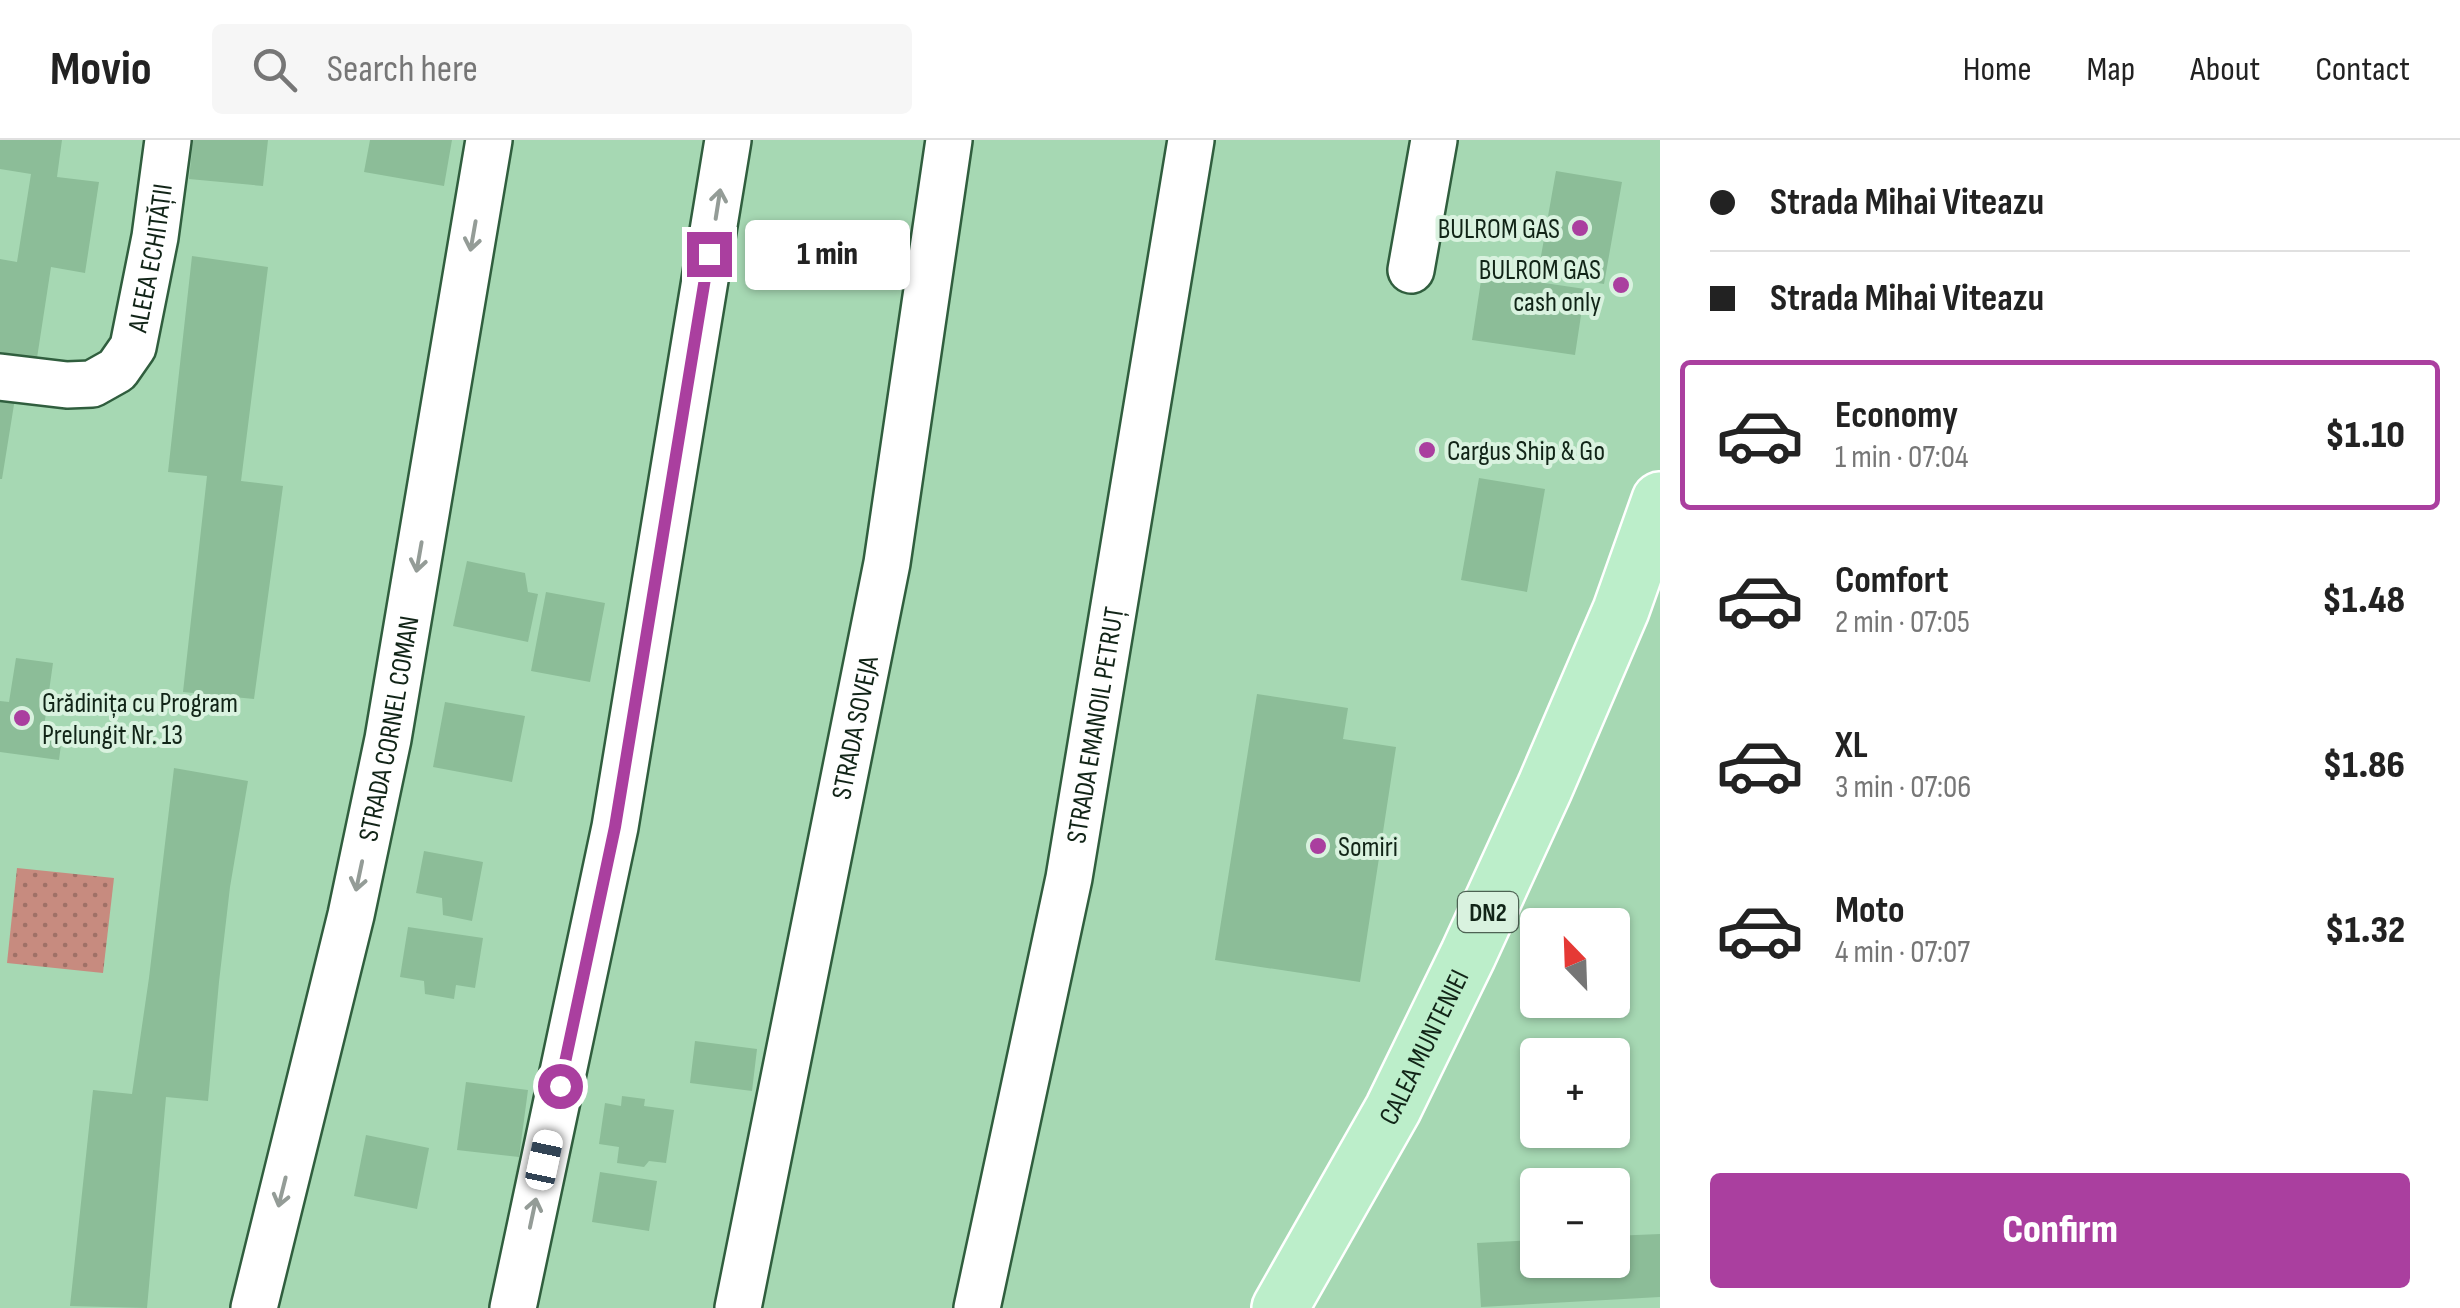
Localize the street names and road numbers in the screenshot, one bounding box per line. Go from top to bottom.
street label: ALEEA ECHITĂȚII [121,182,180,336]
street label: STRADA EMANOIL PETRUȚ [1060,604,1132,846]
street label: STRADA CORNEL COMAN [352,614,426,844]
street label: STRADA SOVEJA [825,652,886,802]
road number: DN2 [1458,892,1518,932]
street label: CALEA MUNTENIEI [1372,964,1476,1131]

